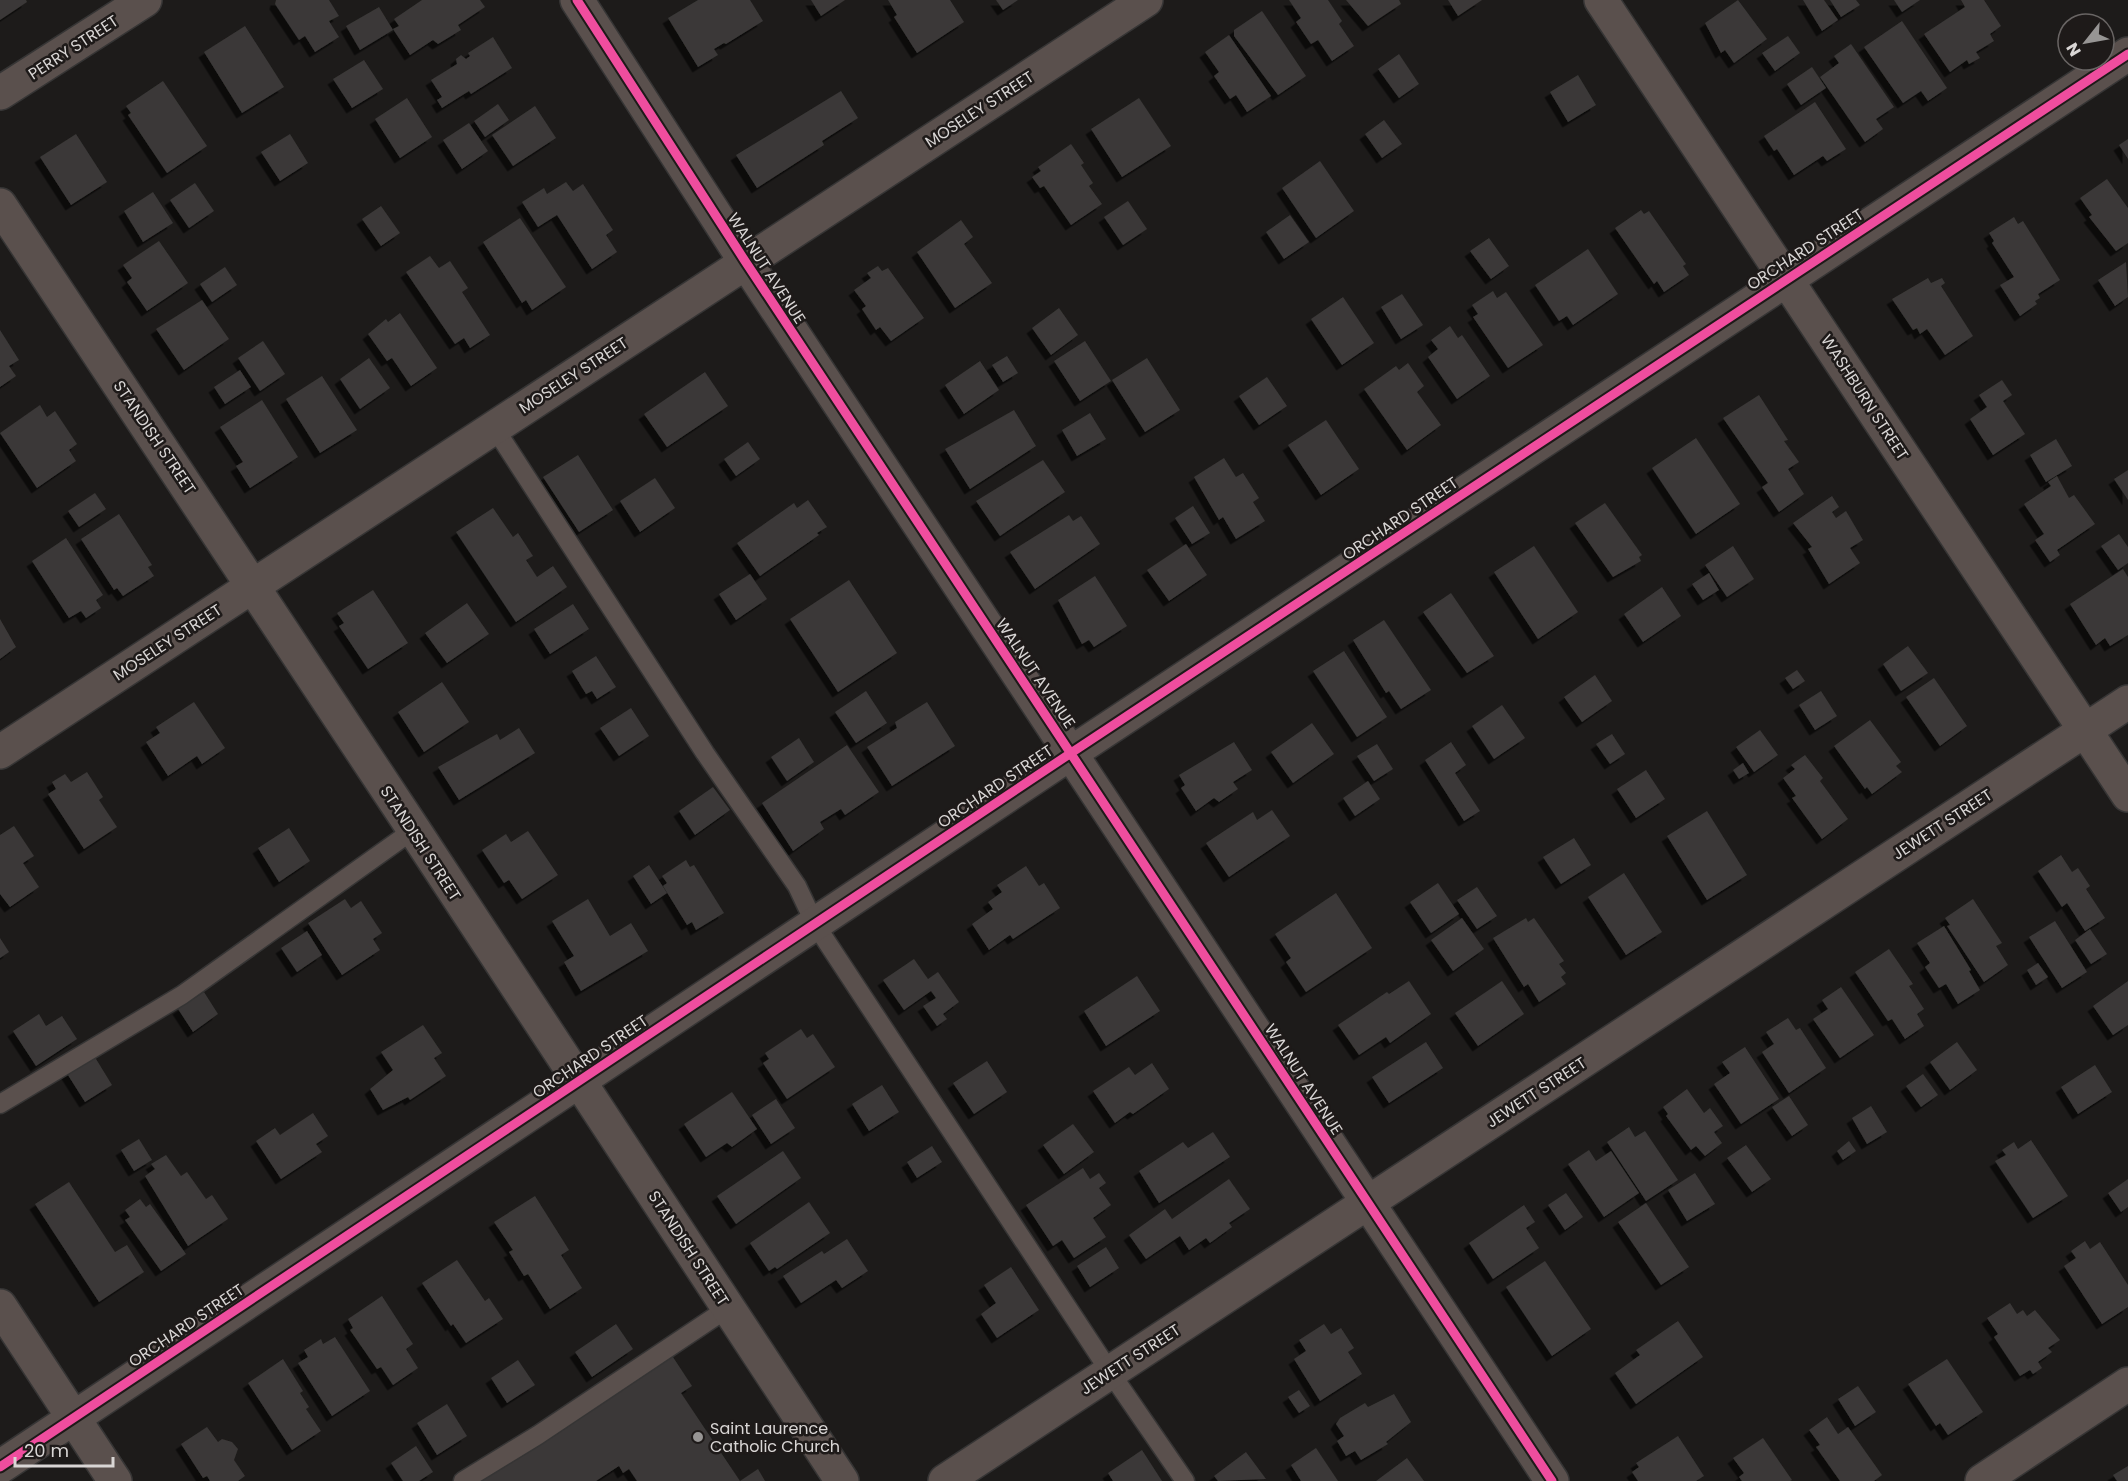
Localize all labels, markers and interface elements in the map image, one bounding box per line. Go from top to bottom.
street label: PERRY STREET [24,9,123,85]
north arrow [2056,12,2116,72]
text: N [2061,38,2087,61]
street label: MOSELEY STREET [920,65,1038,153]
street label: ORCHARD STREET [1743,203,1868,296]
street label: WALNUT AVENUE [722,208,811,328]
street label: WASHBURN STREET [1815,330,1914,465]
street label: MOSELEY STREET [514,331,632,419]
street label: STANDISH STREET [108,376,201,499]
street label: ORCHARD STREET [1338,471,1463,566]
street label: MOSELEY STREET [108,598,226,686]
street label: WALNUT AVENUE [990,614,1081,733]
street label: ORCHARD STREET [933,739,1058,834]
street label: STANDISH STREET [375,781,467,906]
street label: JEWETT STREET [1888,783,1997,865]
street label: ORCHARD STREET [528,1009,653,1104]
street label: WALNUT AVENUE [1259,1019,1348,1139]
street label: JEWETT STREET [1482,1051,1591,1133]
street label: STANDISH STREET [643,1186,735,1311]
street label: ORCHARD STREET [124,1278,249,1373]
street label: JEWETT STREET [1076,1318,1185,1400]
place label: Saint Laurence Catholic Church [710,1417,840,1458]
scale bar [15,1430,112,1468]
marker: Saint Laurence Catholic Church [691,1430,705,1444]
text: 20 m [24,1438,69,1463]

